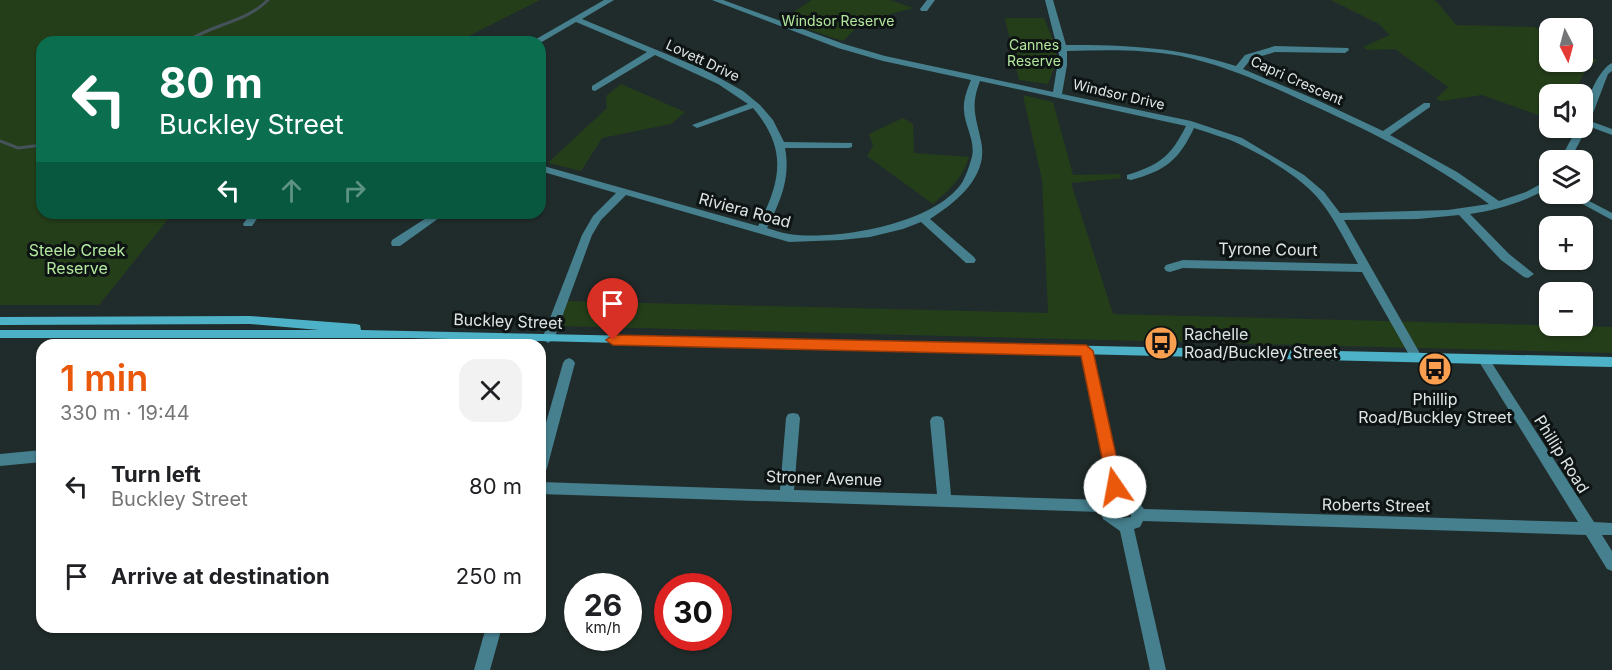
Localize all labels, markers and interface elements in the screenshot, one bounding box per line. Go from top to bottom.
park label: Windsor Reserve [782,12,894,29]
north arrow [1539,18,1593,72]
map controls [1539,18,1593,336]
street label: Lovett Drive [663,36,743,84]
park label: Cannes Reserve [1007,36,1061,69]
street label: Capri Crescent [1248,52,1346,108]
text: 80 m [159,57,263,108]
icon: left [60,60,138,138]
street label: Windsor Drive [1071,75,1167,113]
button: sound [1539,84,1593,138]
text: Buckley Street [159,108,344,141]
button: layers [1539,150,1593,204]
icon: left [212,174,245,207]
icon: ahead [275,174,308,207]
icon: right [338,174,371,207]
street label: Riviera Road [697,188,793,232]
button: + [1539,216,1593,270]
street label: Tyrone Court [1218,238,1318,260]
park label: Steele Creek Reserve [29,240,126,278]
pin [587,278,638,340]
button: − [1539,282,1593,336]
icon: arrive [596,287,629,320]
street label: Buckley Street [453,309,563,333]
place label: Rachelle Road/Buckley Street [1184,324,1338,362]
bus stop icon: Rachelle Road/Buckley Street [1143,325,1179,361]
bus stop icon: Phillip Road/Buckley Street [1417,351,1453,387]
text: 1 min [60,356,148,400]
button: close [459,359,522,422]
place label: Phillip Road/Buckley Street [1358,389,1512,427]
text: 330 m · 19:44 [60,401,190,425]
street label: Phillip Road [1530,411,1594,497]
position arrow [1083,455,1147,519]
text: Turn left [111,461,201,487]
street label: Stroner Avenue [766,466,882,490]
icon: left [60,470,93,503]
text: 80 m [469,473,522,499]
text: Buckley Street [111,487,248,511]
street label: Roberts Street [1322,494,1430,516]
icon: arrive [60,560,93,593]
text: Arrive at destination [111,563,330,589]
text: 250 m [456,563,522,589]
speed limit sign: 30 [654,573,732,651]
text: 26 [584,587,622,623]
text: km/h [585,618,621,637]

